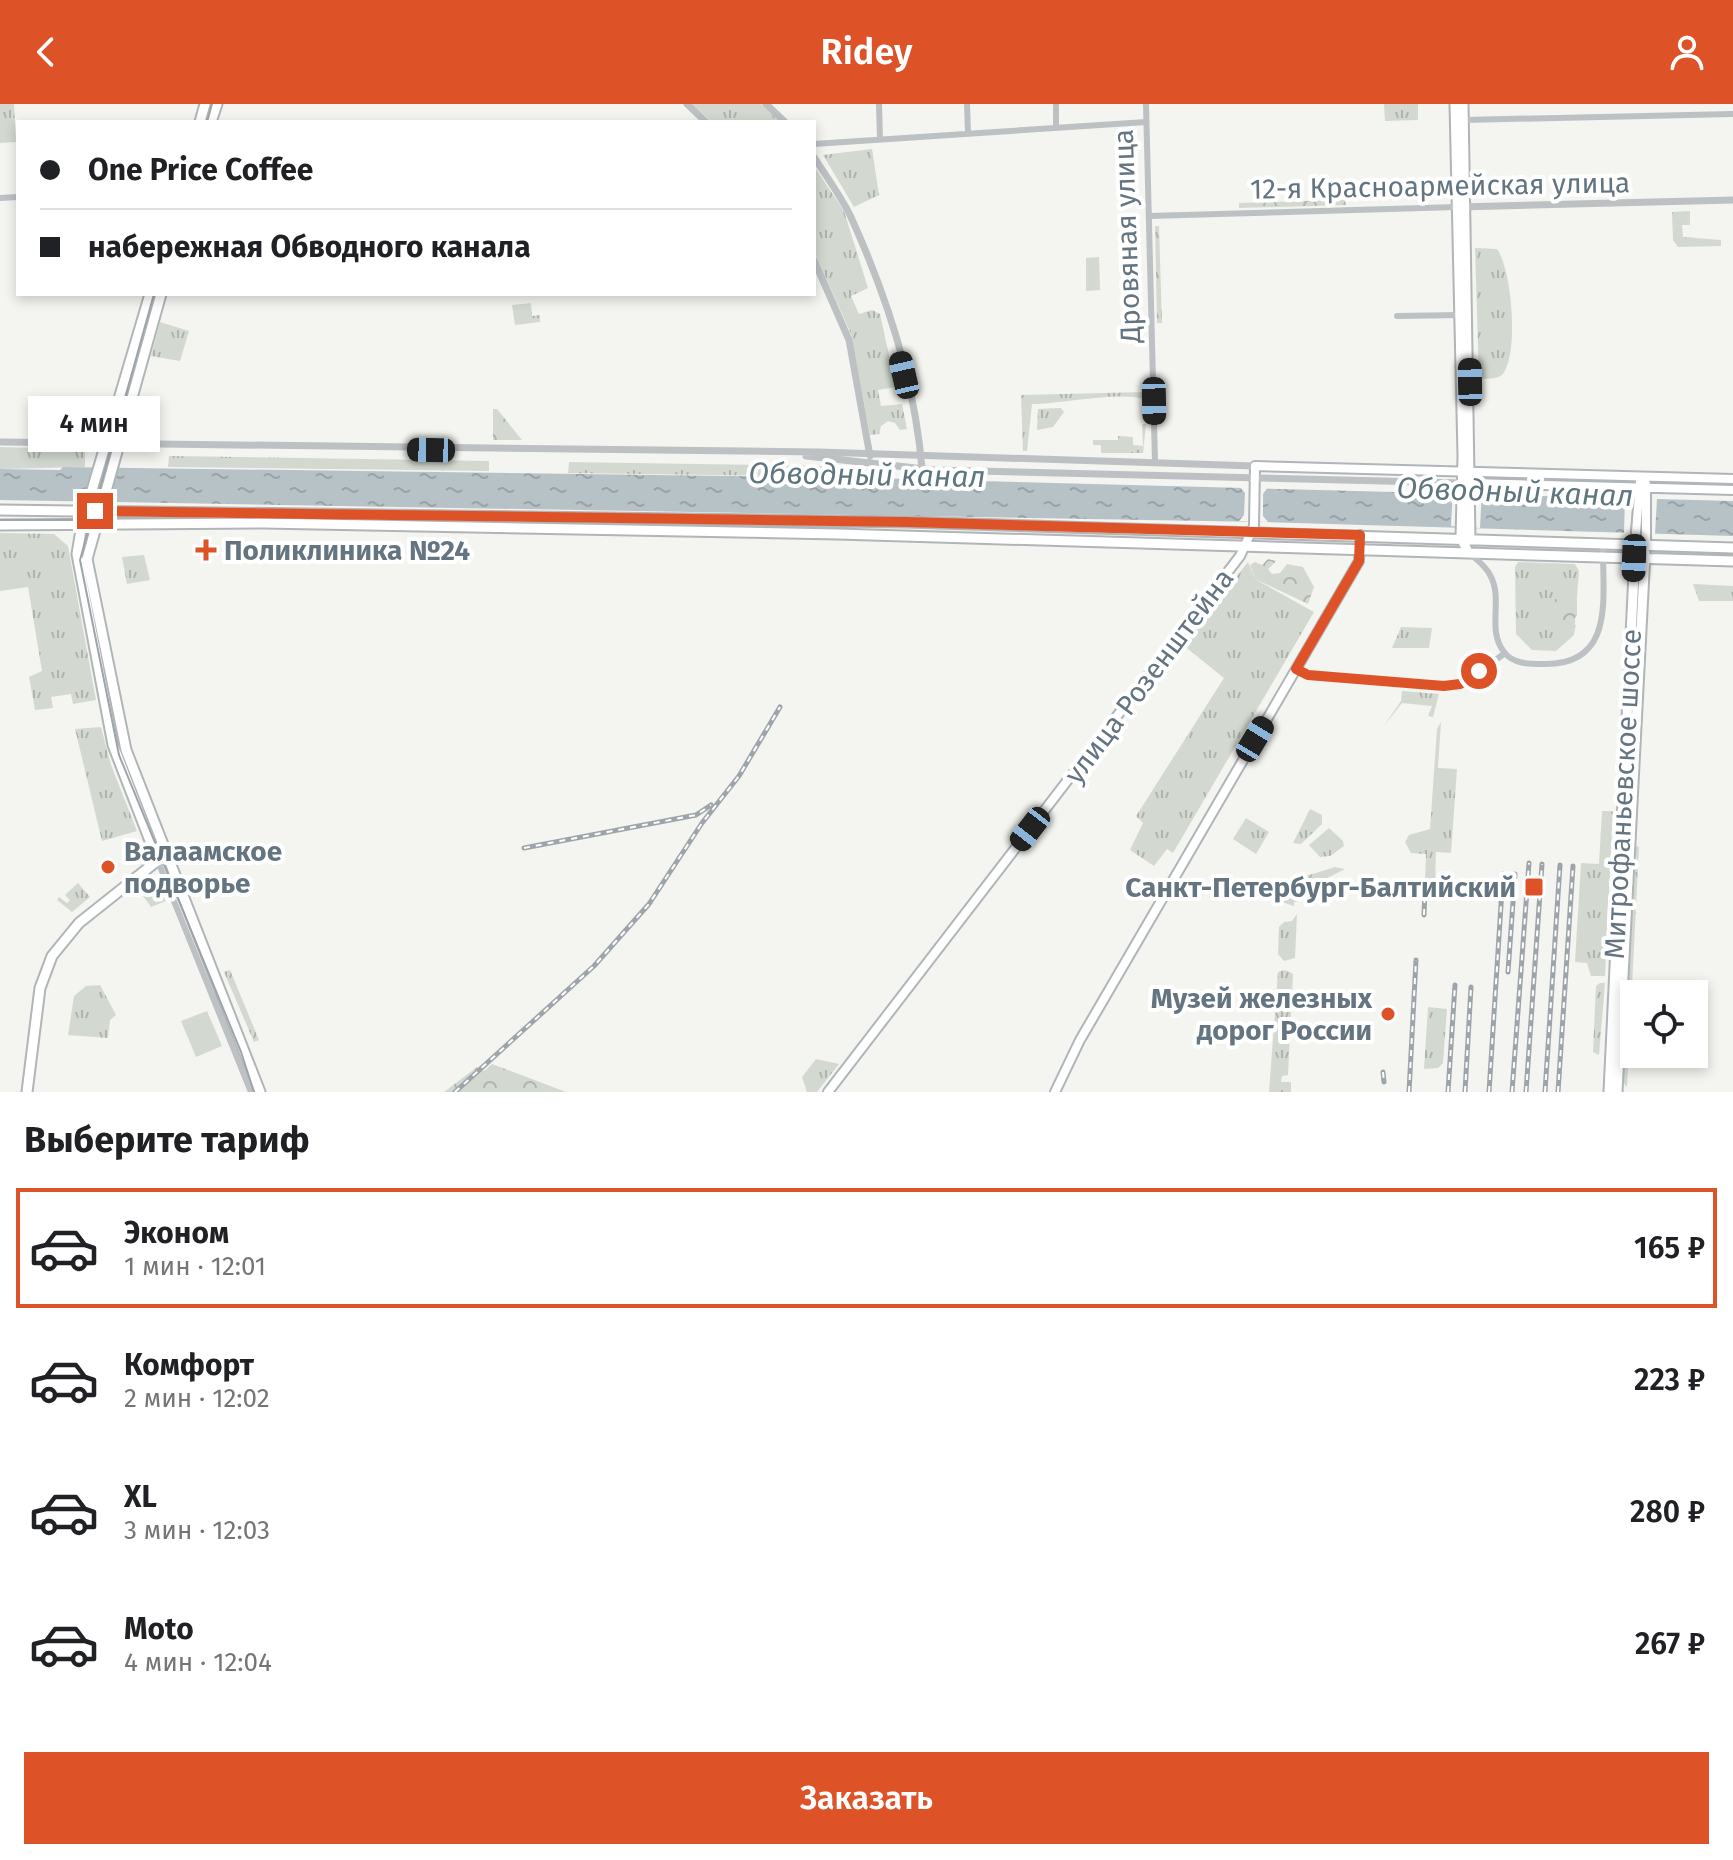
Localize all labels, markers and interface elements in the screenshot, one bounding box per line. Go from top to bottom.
icon: back [24,30,68,74]
text: Ridey [821,30,912,74]
icon: person [1665,30,1709,74]
street label: Дровяная улица [1107,129,1147,344]
text: One Price Coffee [88,152,313,188]
street label: 12-я Красноармейская улица [1250,166,1630,206]
text: набережная Обводного канала [88,229,531,265]
car [887,349,921,401]
car [1458,358,1482,406]
car [1142,377,1166,425]
callout: 4 мин [29,395,161,451]
text: 4 мин [60,408,128,439]
car [407,438,455,462]
water label: Обводный канал [748,455,986,495]
water label: Обводный канал [1396,470,1634,514]
route end [77,493,113,529]
place label: Поликлиника №24 [224,534,470,567]
car [1621,534,1647,582]
marker: Поликлиника №24 [195,539,217,561]
street label: улица Розенштейна [1057,562,1241,790]
street label: Митрофаньевское шоссе [1598,628,1648,960]
route start [1461,653,1497,689]
car [1232,712,1278,766]
car [1006,803,1054,855]
place label: Валаамское подворье [124,835,282,900]
marker: Валаамское подворье [99,858,117,876]
place label: Санкт-Петербург-Балтийский [1125,871,1516,904]
marker: Санкт-Петербург-Балтийский [1523,876,1545,898]
map controls [1620,980,1708,1068]
button: locate [1620,980,1708,1068]
place label: Музей железных дорог России [1151,982,1373,1047]
marker: Музей железных дорог России [1379,1005,1397,1023]
text: Выберите тариф [24,1118,310,1162]
icon: car [28,1212,100,1284]
text: Эконом [124,1215,229,1251]
text: 165 ₽ [1634,1230,1705,1266]
text: 1 мин · 12:01 [124,1251,266,1282]
icon: car [28,1344,100,1416]
text: Комфорт [124,1347,254,1383]
text: 223 ₽ [1634,1362,1705,1398]
text: 2 мин · 12:02 [124,1383,270,1414]
icon: car [28,1476,100,1548]
text: XL [124,1479,157,1515]
text: 280 ₽ [1630,1494,1705,1530]
text: 3 мин · 12:03 [124,1515,270,1546]
icon: car [28,1608,100,1680]
text: Moto [124,1611,194,1647]
text: 267 ₽ [1635,1626,1705,1662]
text: 4 мин · 12:04 [124,1647,272,1678]
button: Заказать [24,1752,1709,1844]

